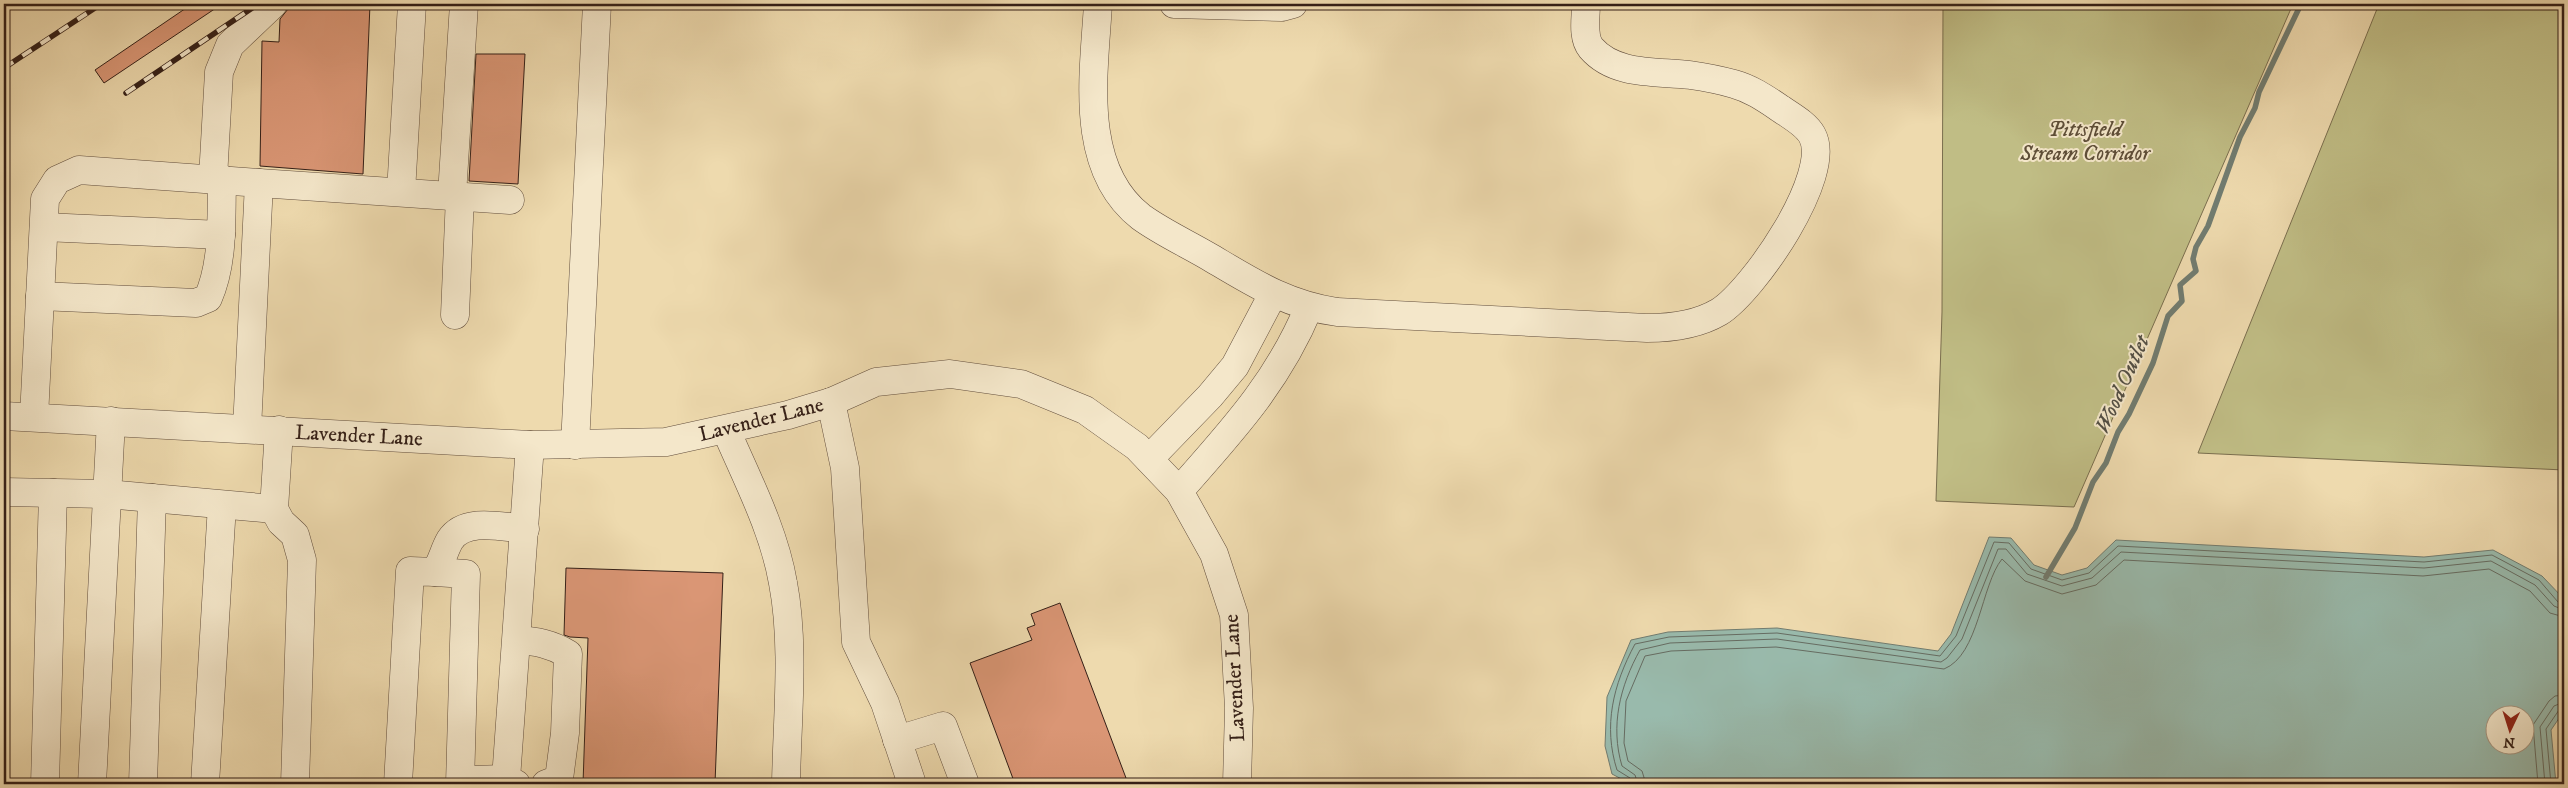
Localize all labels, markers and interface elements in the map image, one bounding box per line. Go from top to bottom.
park label: Pittsfield Stream Corridor [2019,117,2151,167]
water label: Wood Outlet [2089,330,2156,438]
street label: Lavender Lane [696,392,827,448]
street label: Lavender Lane [294,420,424,452]
street label: Lavender Lane [1219,613,1251,743]
north arrow [2486,706,2536,756]
text: N [2502,733,2516,751]

